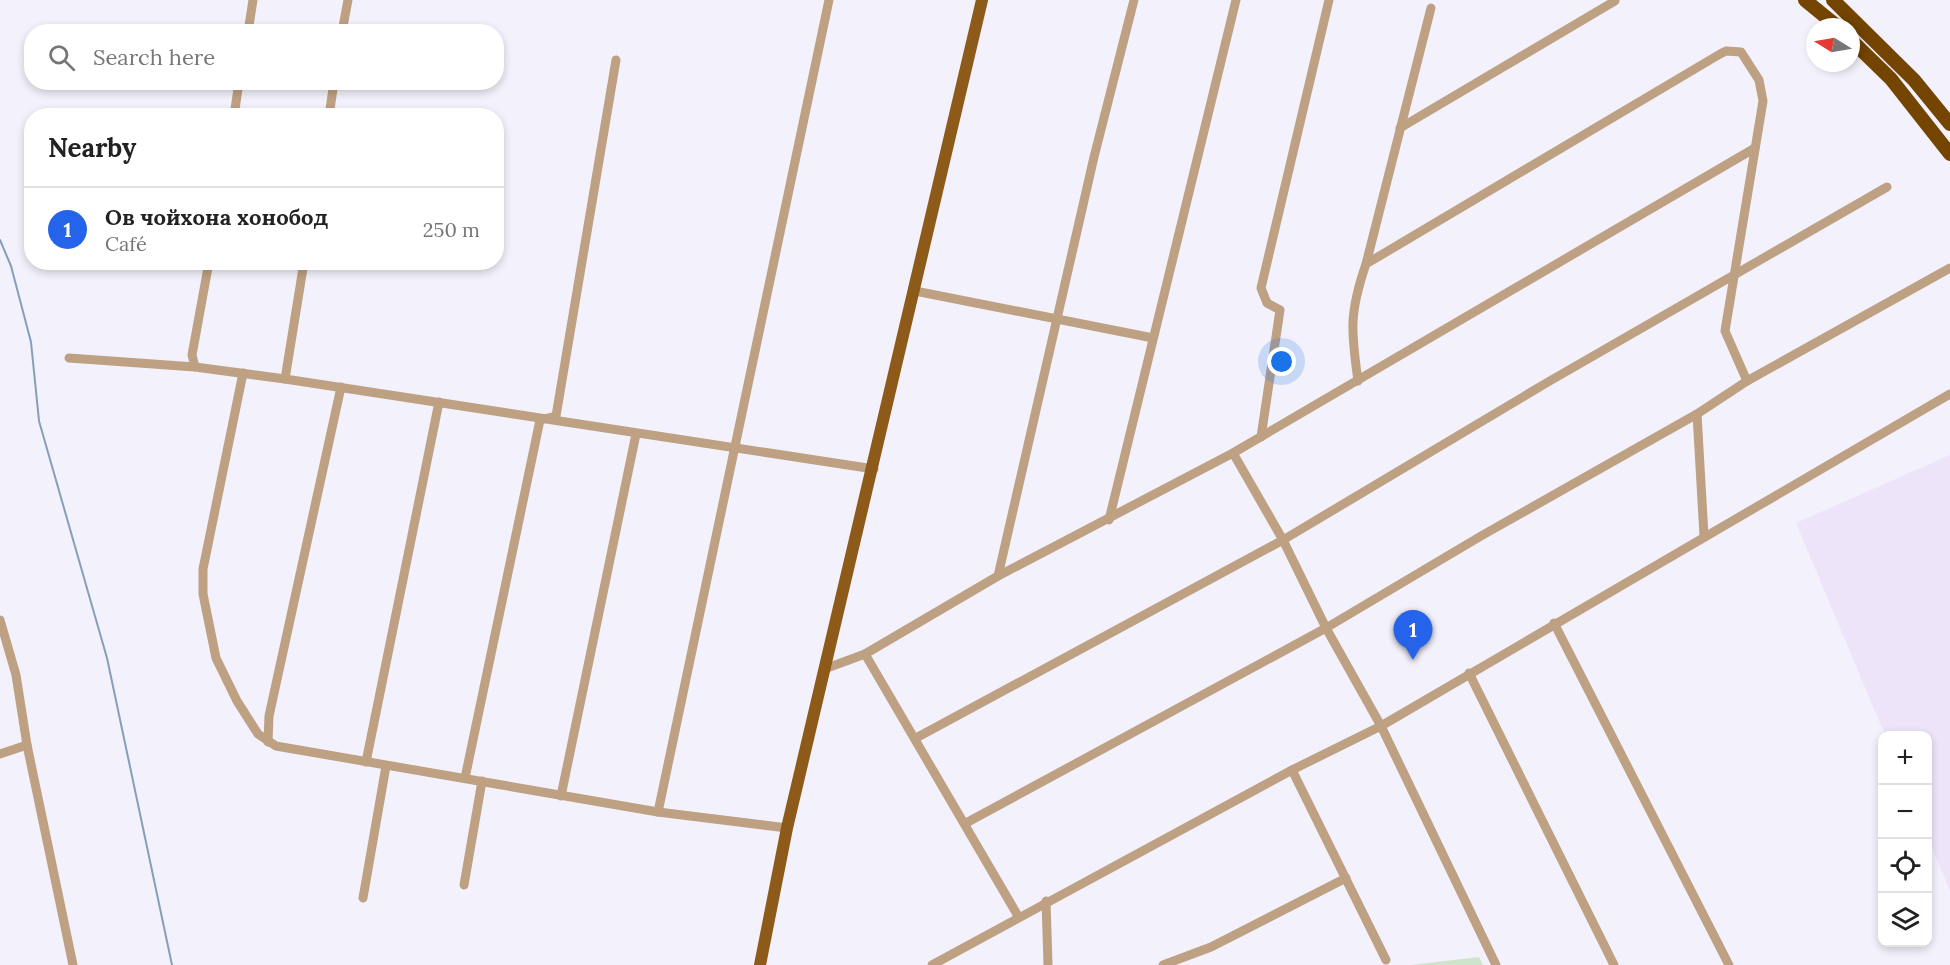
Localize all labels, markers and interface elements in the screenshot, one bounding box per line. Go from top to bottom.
north arrow [1806,18,1860,72]
search box [24,24,504,90]
icon: search [45,41,78,74]
text: Search here [93,43,215,71]
text: Nearby [48,131,136,164]
text: Ов чойхона хонобод [105,203,328,231]
text: 1 [63,217,72,242]
text: 250 m [423,217,480,242]
text: Café [105,231,147,256]
your location [1267,347,1296,376]
pin: 1 [1394,610,1432,660]
map controls [1878,731,1932,947]
button: + [1878,731,1932,785]
button: − [1878,785,1932,839]
button: locate [1878,839,1932,893]
button: layers [1878,893,1932,947]

